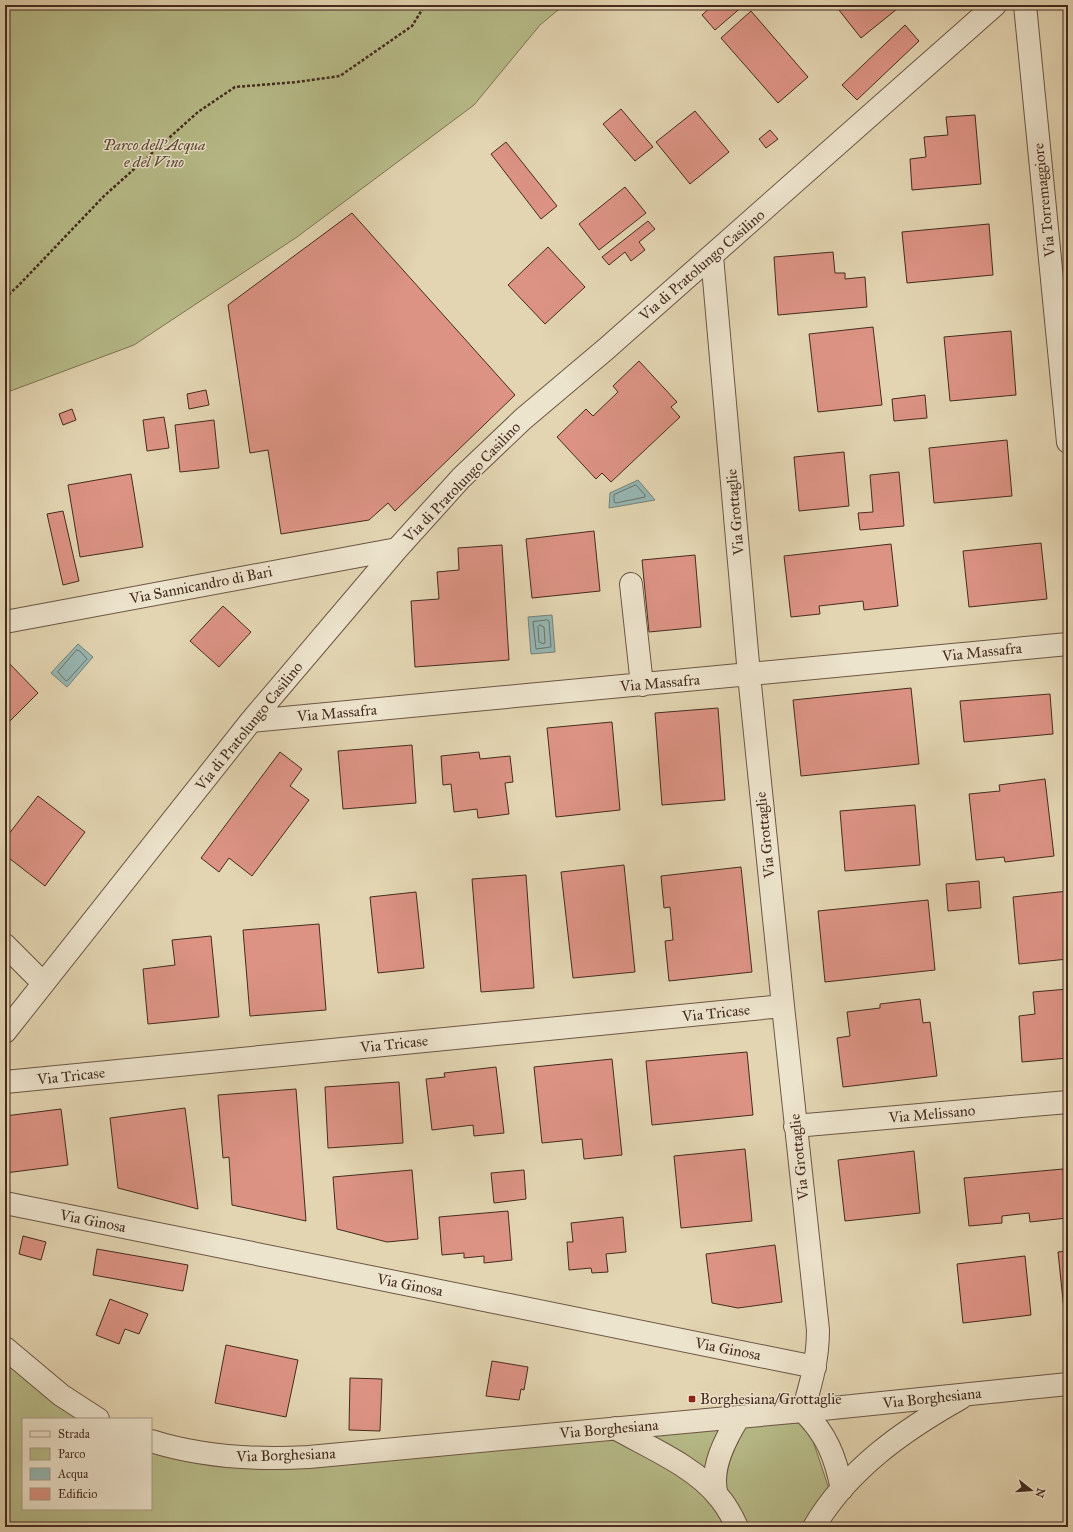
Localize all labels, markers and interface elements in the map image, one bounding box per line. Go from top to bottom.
park label: Parco dell'Acqua e del Vino [103,136,205,171]
street label: Via Torremaggiore [1029,142,1059,259]
street label: Via di Pratolungo Casilino [635,205,769,325]
street label: Via di Pratolungo Casilino [399,418,524,547]
street label: Via Grottaglie [722,468,748,557]
street label: Via Sannicandro di Bari [127,562,274,608]
street label: Via Massafra [940,639,1023,665]
street label: Via di Pratolungo Casilino [191,658,307,795]
street label: Via Massafra [618,670,701,696]
street label: Via Massafra [295,700,378,726]
street label: Via Grottaglie [752,791,779,880]
street label: Via Tricase [680,1000,751,1026]
street label: Via Tricase [358,1031,429,1057]
street label: Via Tricase [35,1063,106,1089]
street label: Via Melissano [887,1101,976,1127]
street label: Via Grottaglie [786,1113,813,1202]
street label: Via Ginosa [58,1206,128,1236]
street label: Via Ginosa [375,1270,445,1300]
street label: Via Ginosa [693,1334,763,1364]
street label: Via Borghesiana [881,1384,983,1412]
place label: Borghesiana/Grottaglie [700,1390,842,1408]
marker: Borghesiana/Grottaglie [687,1394,697,1404]
street label: Via Borghesiana [558,1416,660,1442]
legend [22,1418,152,1510]
text: Strada [58,1427,91,1441]
street label: Via Borghesiana [235,1444,337,1466]
text: Parco [58,1447,85,1461]
text: Acqua [57,1467,89,1482]
north arrow [1011,1470,1051,1510]
text: N [1032,1486,1048,1500]
text: Edificio [58,1487,97,1501]

